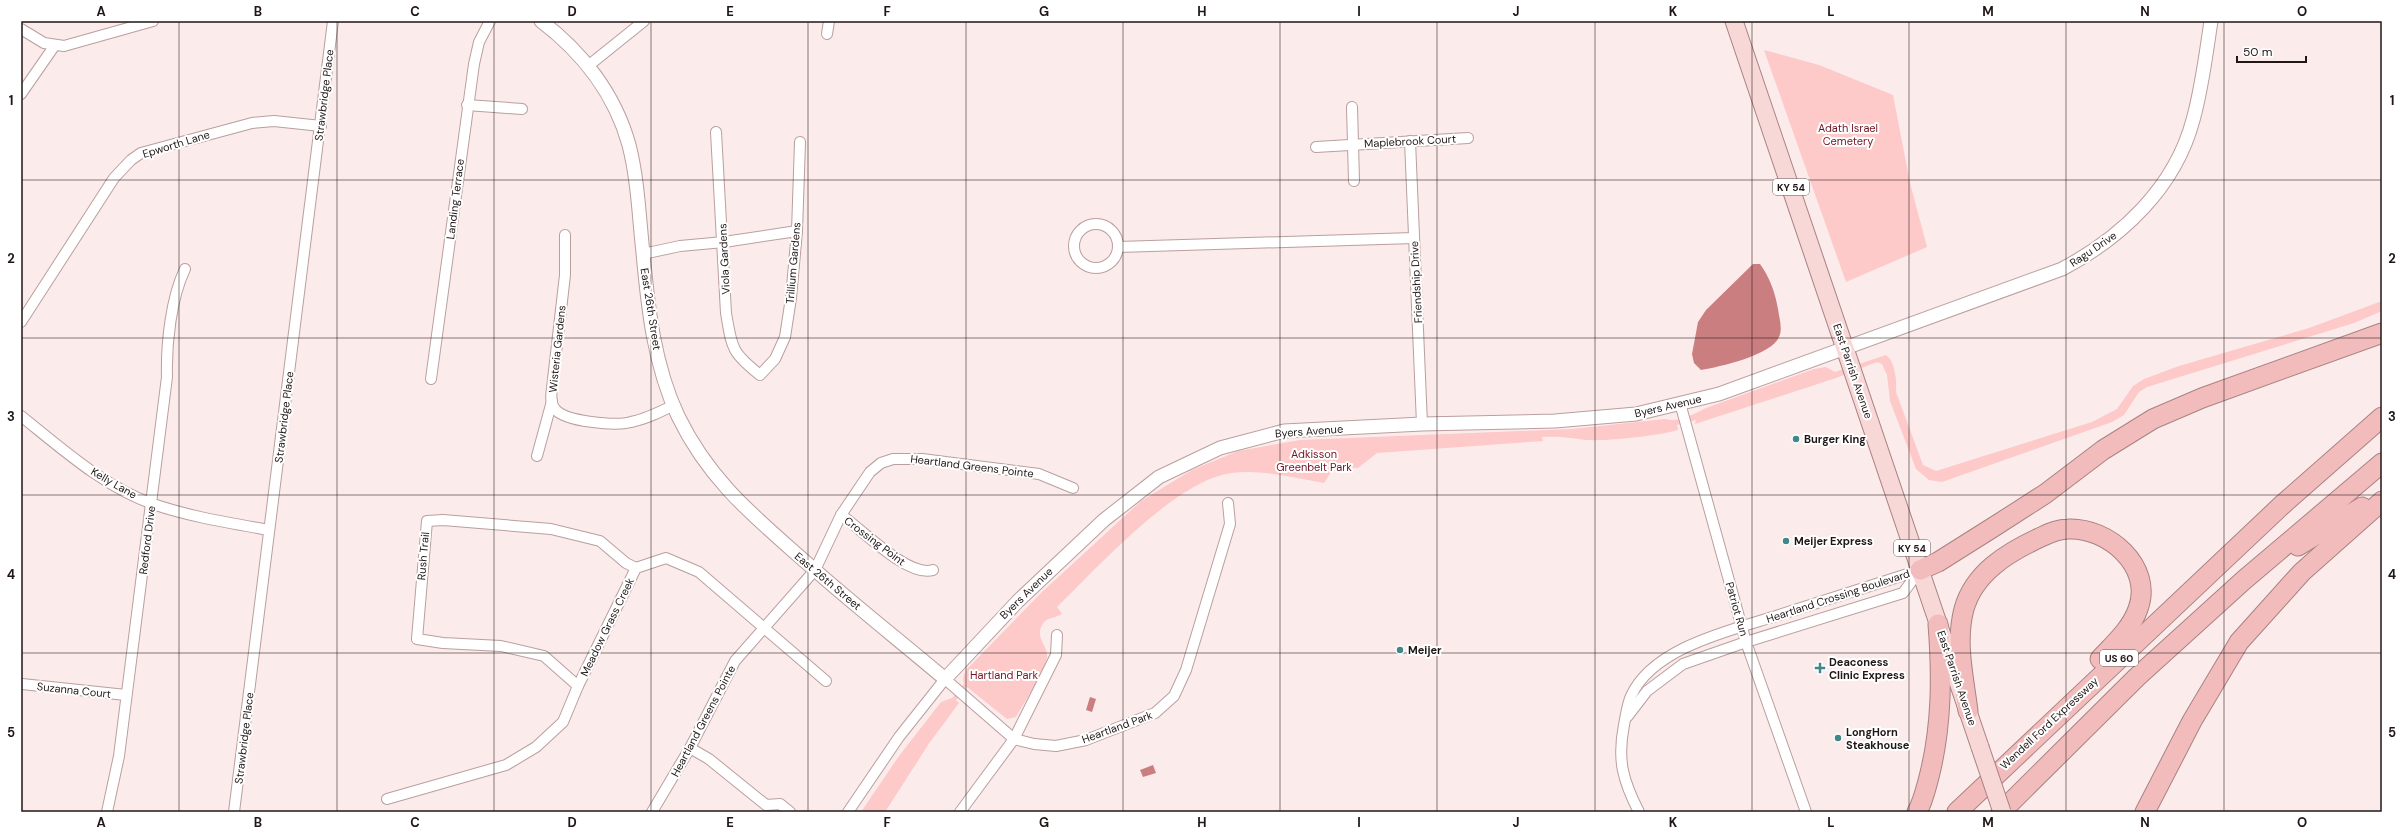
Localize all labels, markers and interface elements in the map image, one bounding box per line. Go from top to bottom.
text: A [96,3,106,20]
text: B [254,3,262,20]
text: C [410,3,420,20]
text: D [567,3,577,20]
text: E [726,3,734,20]
text: F [883,3,891,20]
text: G [1039,3,1049,20]
text: H [1197,3,1207,20]
text: I [1357,3,1361,20]
text: J [1512,3,1520,20]
text: K [1669,3,1678,20]
text: L [1827,3,1835,20]
text: M [1982,3,1994,20]
text: N [2140,3,2150,20]
text: O [2297,3,2307,20]
scale bar [2237,38,2306,64]
text: 50 m [2243,44,2272,60]
street label: Strawbridge Place [311,48,337,142]
text: 1 [9,92,13,109]
text: 1 [2390,92,2394,109]
park label: Adath Israel Cemetery [1818,121,1878,148]
street label: Epworth Lane [141,127,211,161]
street label: Maplebrook Court [1364,132,1456,150]
street label: Landing Terrace [443,158,467,240]
road number: KY 54 [1773,179,1809,195]
street label: Trillium Gardens [782,222,804,304]
street label: Viola Gardens [715,223,733,295]
street label: Ragu Drive [2067,228,2119,270]
street label: Friendship Drive [1407,240,1425,324]
text: 2 [7,250,15,267]
text: 2 [2388,250,2396,267]
street label: East 26th Street [638,267,664,351]
street label: Wisteria Gardens [545,305,569,393]
street label: East Parrish Avenue [1830,322,1876,420]
street label: Strawbridge Place [271,370,297,464]
street label: Byers Avenue [1633,391,1703,421]
text: 3 [7,408,15,425]
text: 3 [2388,408,2396,425]
street label: Byers Avenue [1274,422,1344,440]
place label: Burger King [1804,432,1866,446]
marker: Burger King [1791,434,1801,444]
park label: Adkisson Greenbelt Park [1276,447,1352,474]
street label: Heartland Greens Pointe [910,451,1034,481]
street label: Kelly Lane [89,464,139,502]
street label: Redford Drive [136,505,158,575]
street label: Crossing Point [842,513,908,569]
street label: Rush Trail [414,531,432,581]
place label: Meijer Express [1794,534,1873,548]
marker: Meijer Express [1781,536,1791,546]
road number: KY 54 [1894,540,1930,556]
street label: East 26th Street [792,549,864,613]
street label: Byers Avenue [997,564,1055,622]
text: 4 [7,566,15,583]
street label: Heartland Crossing Boulevard [1764,566,1912,626]
text: 4 [2388,566,2396,583]
street label: Meadow Grass Creek [577,575,637,679]
street label: Patriot Run [1723,580,1751,638]
street label: East Parrish Avenue [1934,629,1980,727]
place label: Meijer [1408,643,1442,657]
marker: Meijer [1395,645,1405,655]
road number: US 60 [2100,650,2138,666]
place label: Deaconess Clinic Express [1829,655,1905,682]
marker: Deaconess Clinic Express [1814,662,1826,674]
street label: Heartland Greens Pointe [668,663,738,779]
park label: Hartland Park [970,668,1039,682]
street label: Wendell Ford Expressway [1997,674,2101,772]
street label: Suzanna Court [36,679,112,701]
street label: Strawbridge Place [231,691,257,785]
street label: Heartland Park [1080,708,1155,746]
text: 5 [7,724,15,741]
text: 5 [2388,724,2396,741]
place label: LongHorn Steakhouse [1846,725,1910,752]
marker: LongHorn Steakhouse [1833,733,1843,743]
text: A [96,814,106,831]
text: B [254,814,262,831]
text: C [410,814,420,831]
text: D [567,814,577,831]
text: E [726,814,734,831]
text: F [883,814,891,831]
text: G [1039,814,1049,831]
text: H [1197,814,1207,831]
text: I [1357,814,1361,831]
text: J [1512,814,1520,831]
text: K [1669,814,1678,831]
text: L [1827,814,1835,831]
text: M [1982,814,1994,831]
text: N [2140,814,2150,831]
text: O [2297,814,2307,831]

